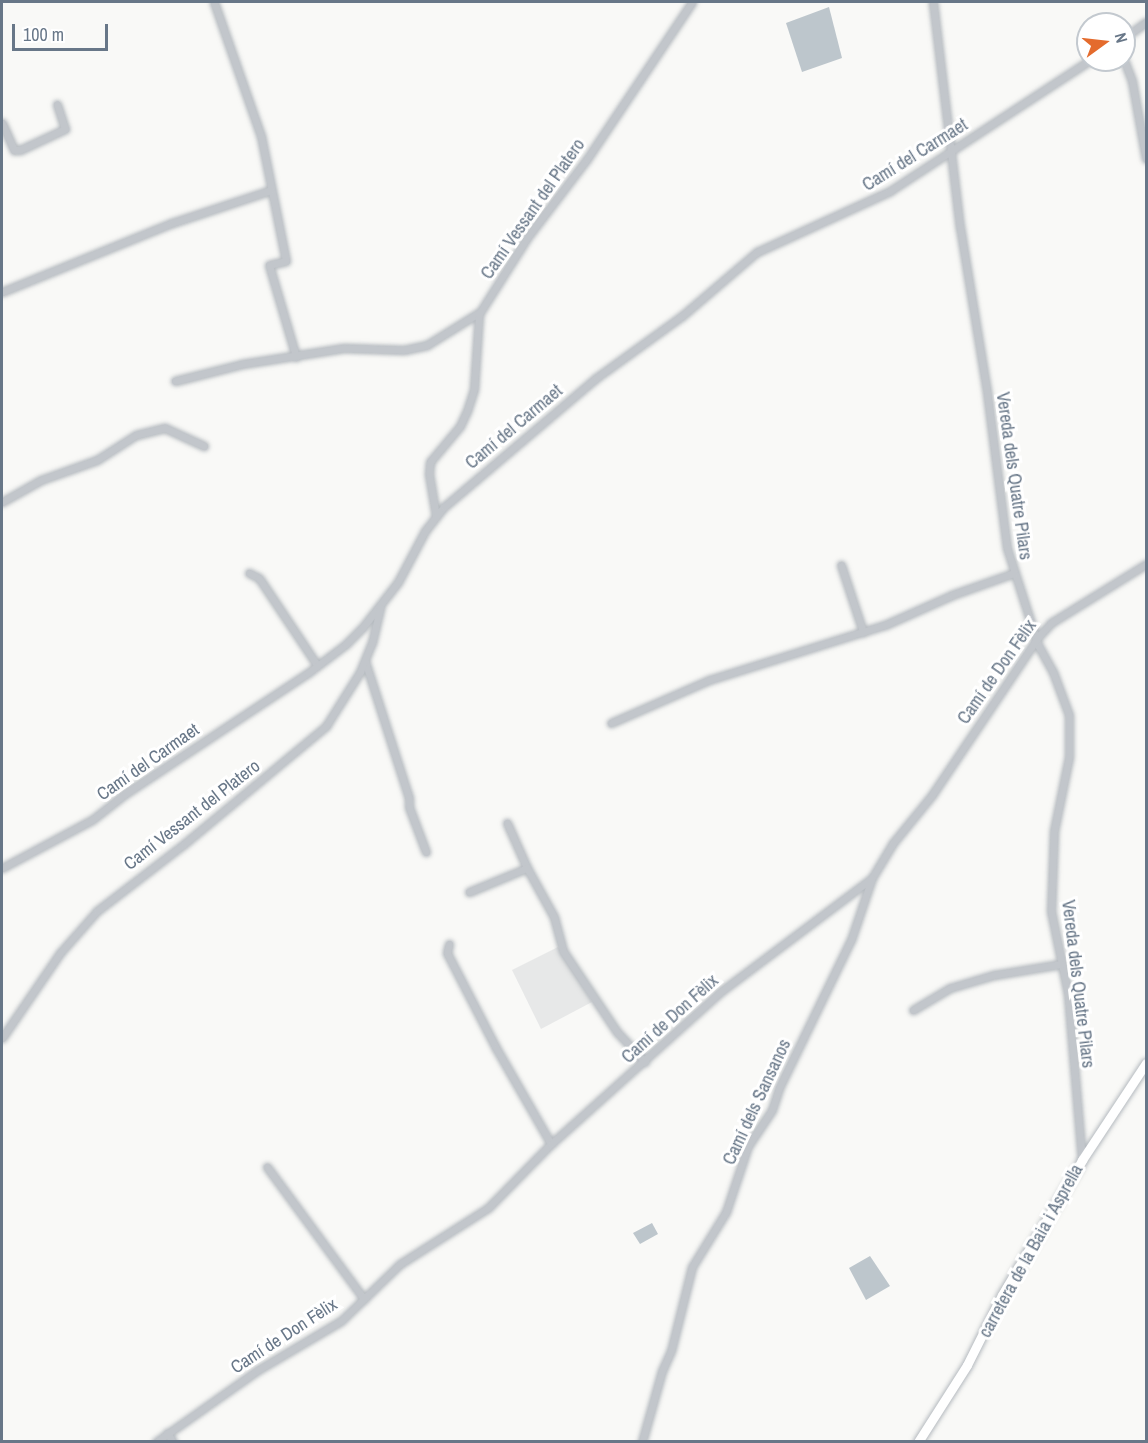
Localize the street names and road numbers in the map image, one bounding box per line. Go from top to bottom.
street label: Camí del Carmaet [858,114,972,196]
street label: Camí Vessant del Platero [476,135,590,283]
street label: Camí del Carmaet [461,380,567,474]
street label: Vereda dels Quatre Pilars [992,391,1036,561]
street label: Camí de Don Fèlix [953,616,1041,728]
street label: Camí del Carmaet [93,719,203,805]
street label: Camí Vessant del Platero [120,755,264,875]
street label: Vereda dels Quatre Pilars [1057,899,1099,1069]
street label: Camí de Don Fèlix [617,970,723,1068]
street label: Camí dels Sansanos [718,1036,796,1168]
street label: carretera de la Baia i Asprella [974,1160,1088,1342]
street label: Camí de Don Fèlix [227,1294,341,1378]

